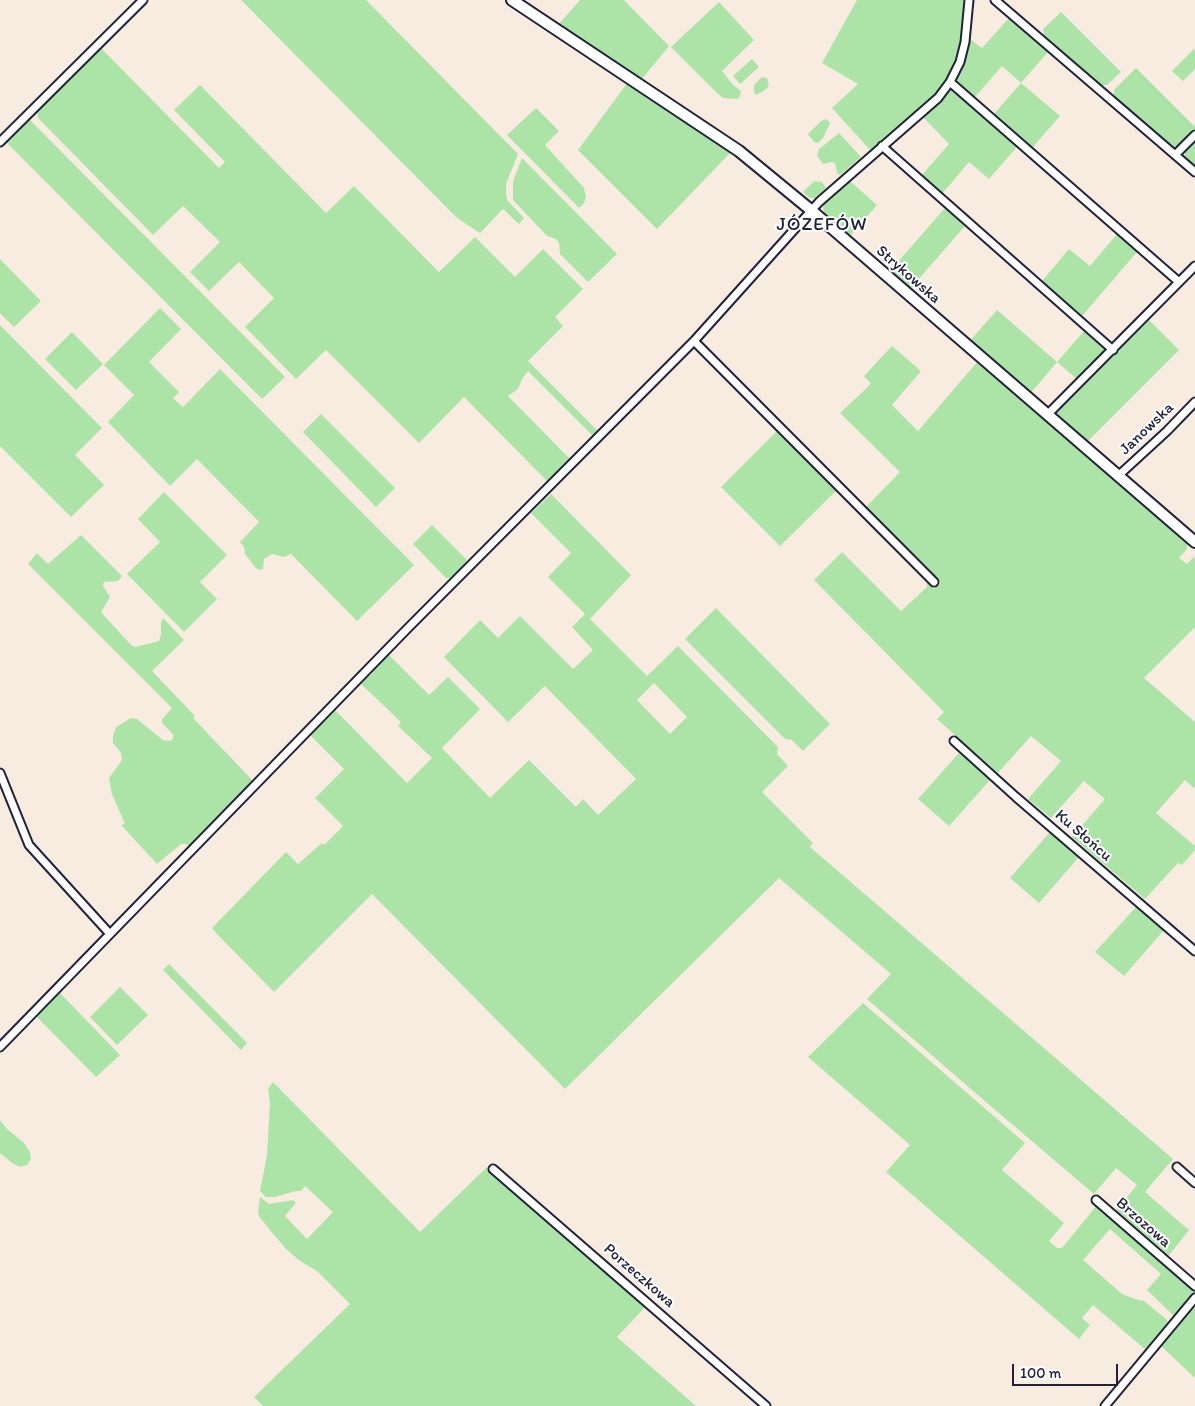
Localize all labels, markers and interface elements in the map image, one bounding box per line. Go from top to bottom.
district label: JÓZEFÓW [776,214,868,236]
street label: Strykowska [872,242,944,308]
street label: Janowska [1116,399,1178,459]
street label: Ku Słońcu [1050,806,1116,866]
street label: Brzozowa [1111,1194,1175,1252]
street label: Porzeczkowa [599,1240,679,1312]
scale bar [1015,1354,1121,1386]
text: 100 m [1020,1364,1061,1382]

